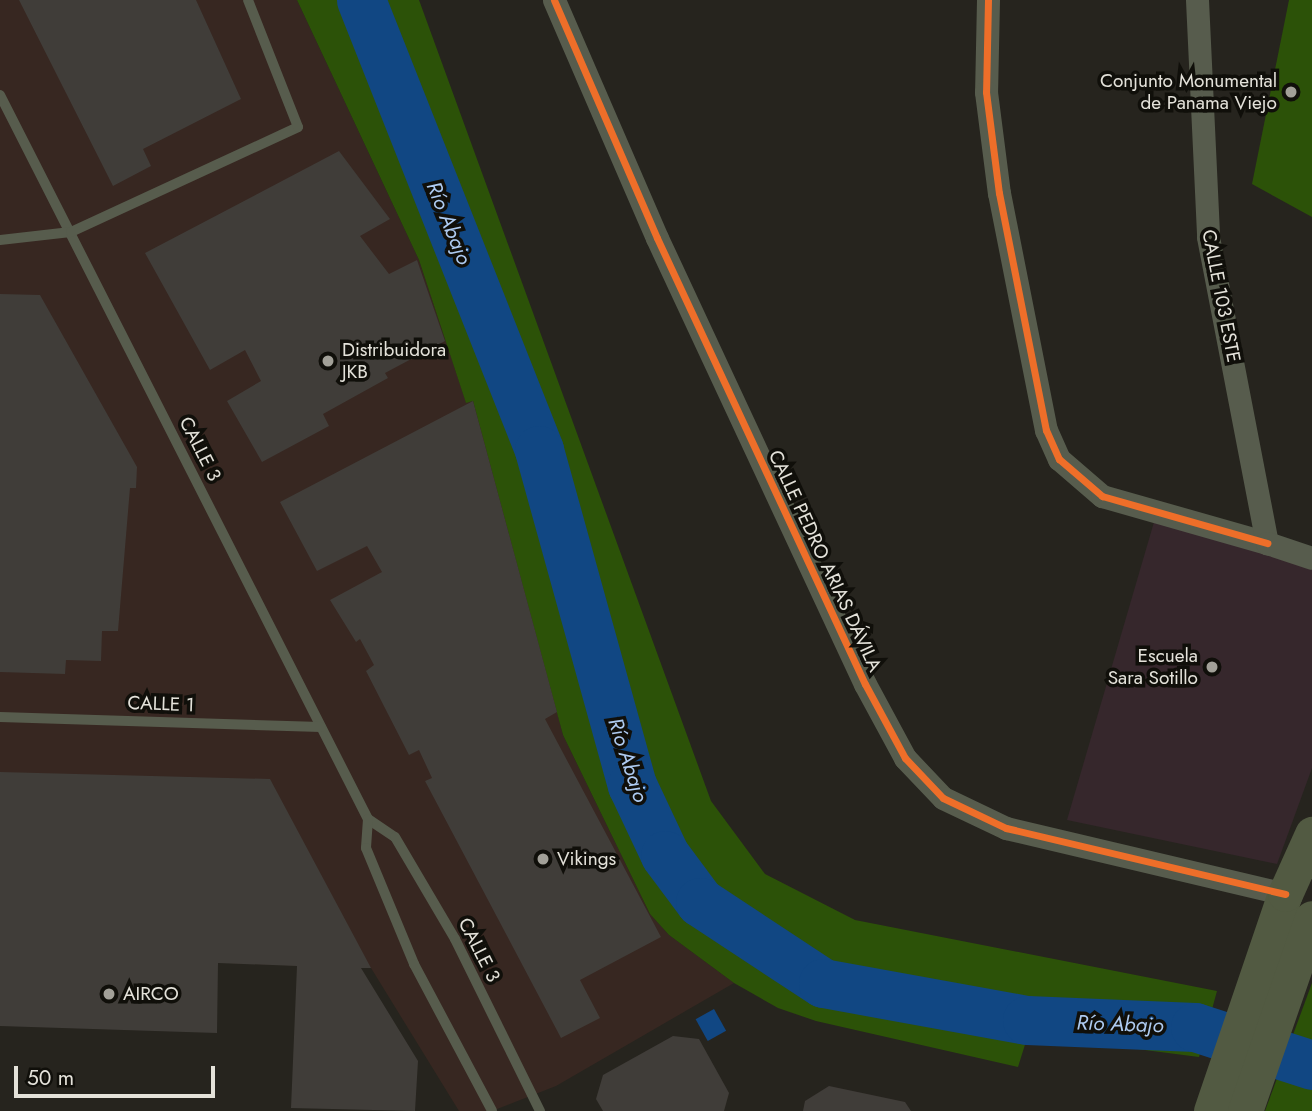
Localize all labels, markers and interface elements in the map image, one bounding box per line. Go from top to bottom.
place label: Conjunto Monumental de Panama Viejo [1100,70,1277,114]
marker: Conjunto Monumental de Panama Viejo [1283,84,1299,100]
water label: Río Abajo [421,178,477,268]
street label: CALLE 103 ESTE [1197,228,1245,364]
place label: Distribuidora JKB [342,339,446,383]
marker: Distribuidora JKB [320,353,336,369]
street label: CALLE 3 [174,413,226,485]
street label: CALLE PEDRO ARIAS DÁVILA [764,447,886,675]
place label: Escuela Sara Sotillo [1108,645,1198,689]
marker: Escuela Sara Sotillo [1204,659,1220,675]
street label: CALLE 1 [127,691,195,717]
water label: Río Abajo [603,715,653,805]
place label: Vikings [557,848,616,870]
marker: Vikings [535,851,551,867]
street label: CALLE 3 [453,914,505,986]
place label: AIRCO [123,983,179,1005]
marker: AIRCO [101,986,117,1002]
water label: Río Abajo [1076,1010,1164,1038]
scale bar [18,1052,219,1096]
text: 50 m [27,1063,74,1093]

